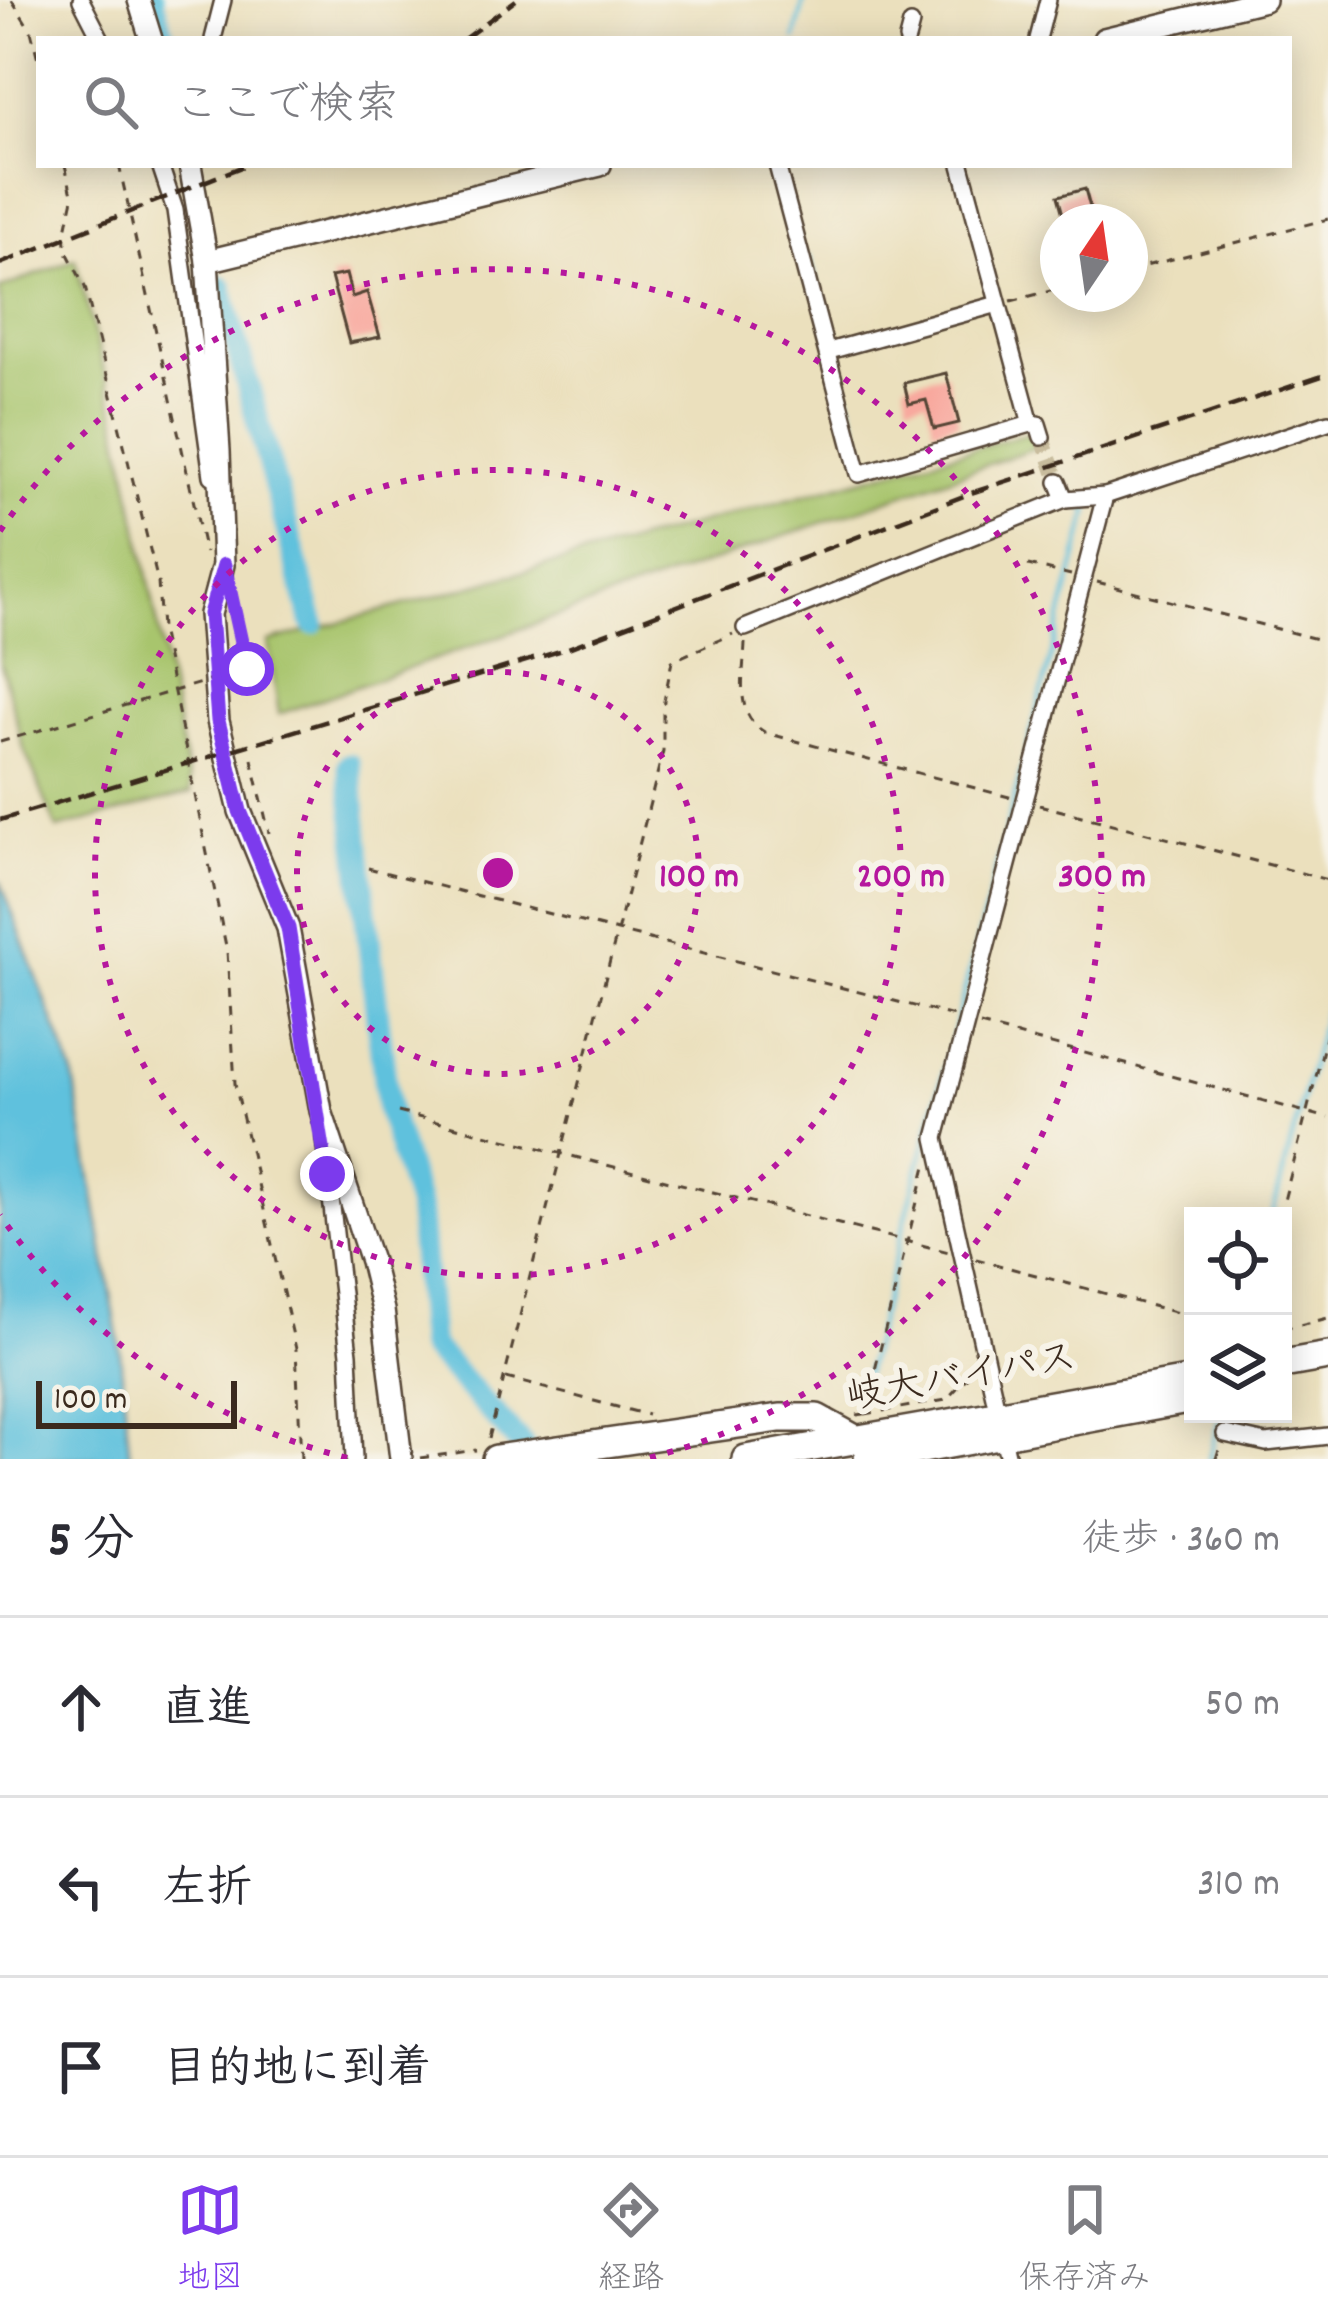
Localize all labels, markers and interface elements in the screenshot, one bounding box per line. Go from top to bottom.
search box [36,36,1292,168]
icon: search [78,69,144,135]
text: ここで検索 [174,76,399,140]
north arrow [1040,204,1148,312]
route start [220,642,274,696]
centre of rings [477,852,519,894]
text: 100 m [659,853,739,905]
text: 200 m [857,853,945,905]
text: 300 m [1058,853,1146,905]
route end [300,1147,354,1201]
map controls [1184,1207,1292,1423]
button: locate [1184,1207,1292,1315]
button: layers [1184,1315,1292,1423]
street label: 岐大バイパス [842,1333,1082,1427]
scale bar [36,1375,237,1428]
text: 100 m [54,1378,127,1425]
text: 5 分 [48,1508,134,1580]
text: 徒歩 · 360 m [1082,1515,1280,1570]
icon: ahead [48,1674,114,1740]
text: 50 m [1205,1679,1280,1734]
text: 直進 [162,1680,252,1744]
icon: left [48,1854,114,1920]
text: 310 m [1197,1859,1280,1914]
text: 左折 [162,1860,252,1924]
icon: arrive [48,2034,114,2100]
text: 目的地に到着 [162,2040,432,2104]
tab: 地図 [177,2177,243,2304]
tab: 経路 [598,2177,664,2304]
tab: 保存済み [1019,2177,1151,2304]

